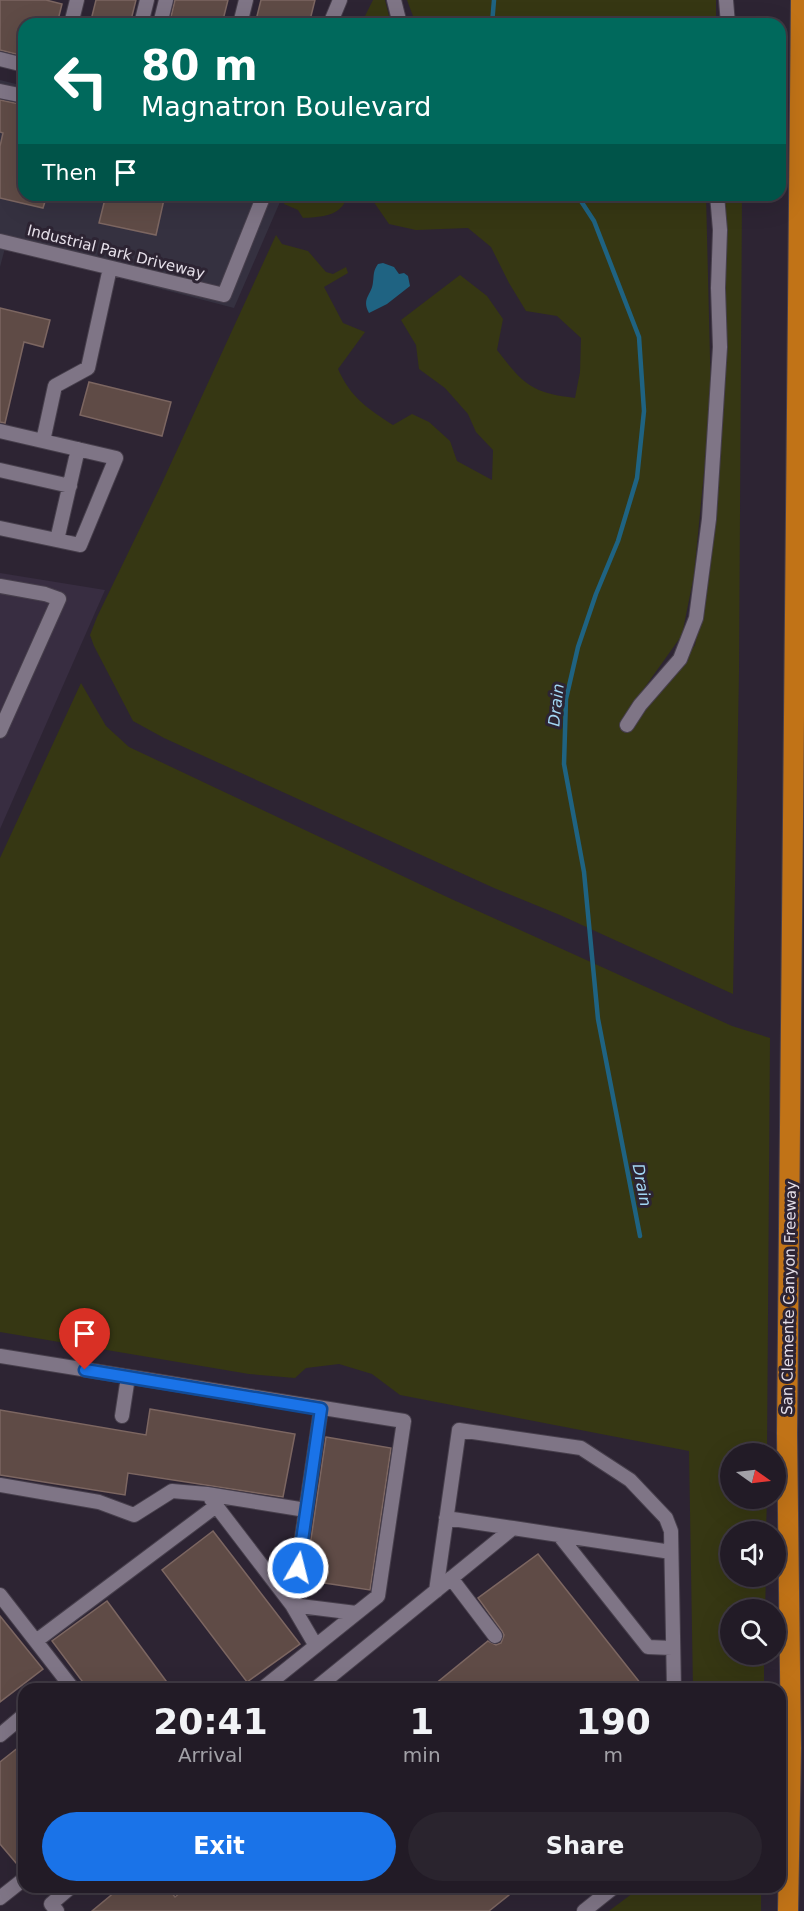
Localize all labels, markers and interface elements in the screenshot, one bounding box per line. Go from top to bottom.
text: 80 m [141,41,258,90]
icon: left [42,42,120,120]
text: Magnatron Boulevard [141,91,432,122]
icon: arrive [109,156,142,189]
text: Then [42,160,97,185]
street label: Industrial Park Driveway [25,221,207,283]
water label: Drain [544,682,568,728]
water label: Drain [629,1162,655,1208]
street label: San Clemente Canyon Freeway [778,1181,800,1415]
pin [59,1308,110,1370]
icon: arrive [68,1317,101,1350]
north arrow [720,1443,786,1509]
map controls [720,1443,786,1665]
button: sound [720,1521,786,1587]
position arrow [266,1536,330,1600]
button: search [720,1599,786,1665]
text: 20:41 [153,1701,268,1742]
text: 1 [409,1701,434,1742]
text: 190 [576,1701,651,1742]
text: Arrival [178,1743,243,1767]
text: min [403,1743,441,1767]
text: m [604,1743,623,1767]
button: Exit [42,1812,396,1881]
button: Share [408,1812,762,1881]

